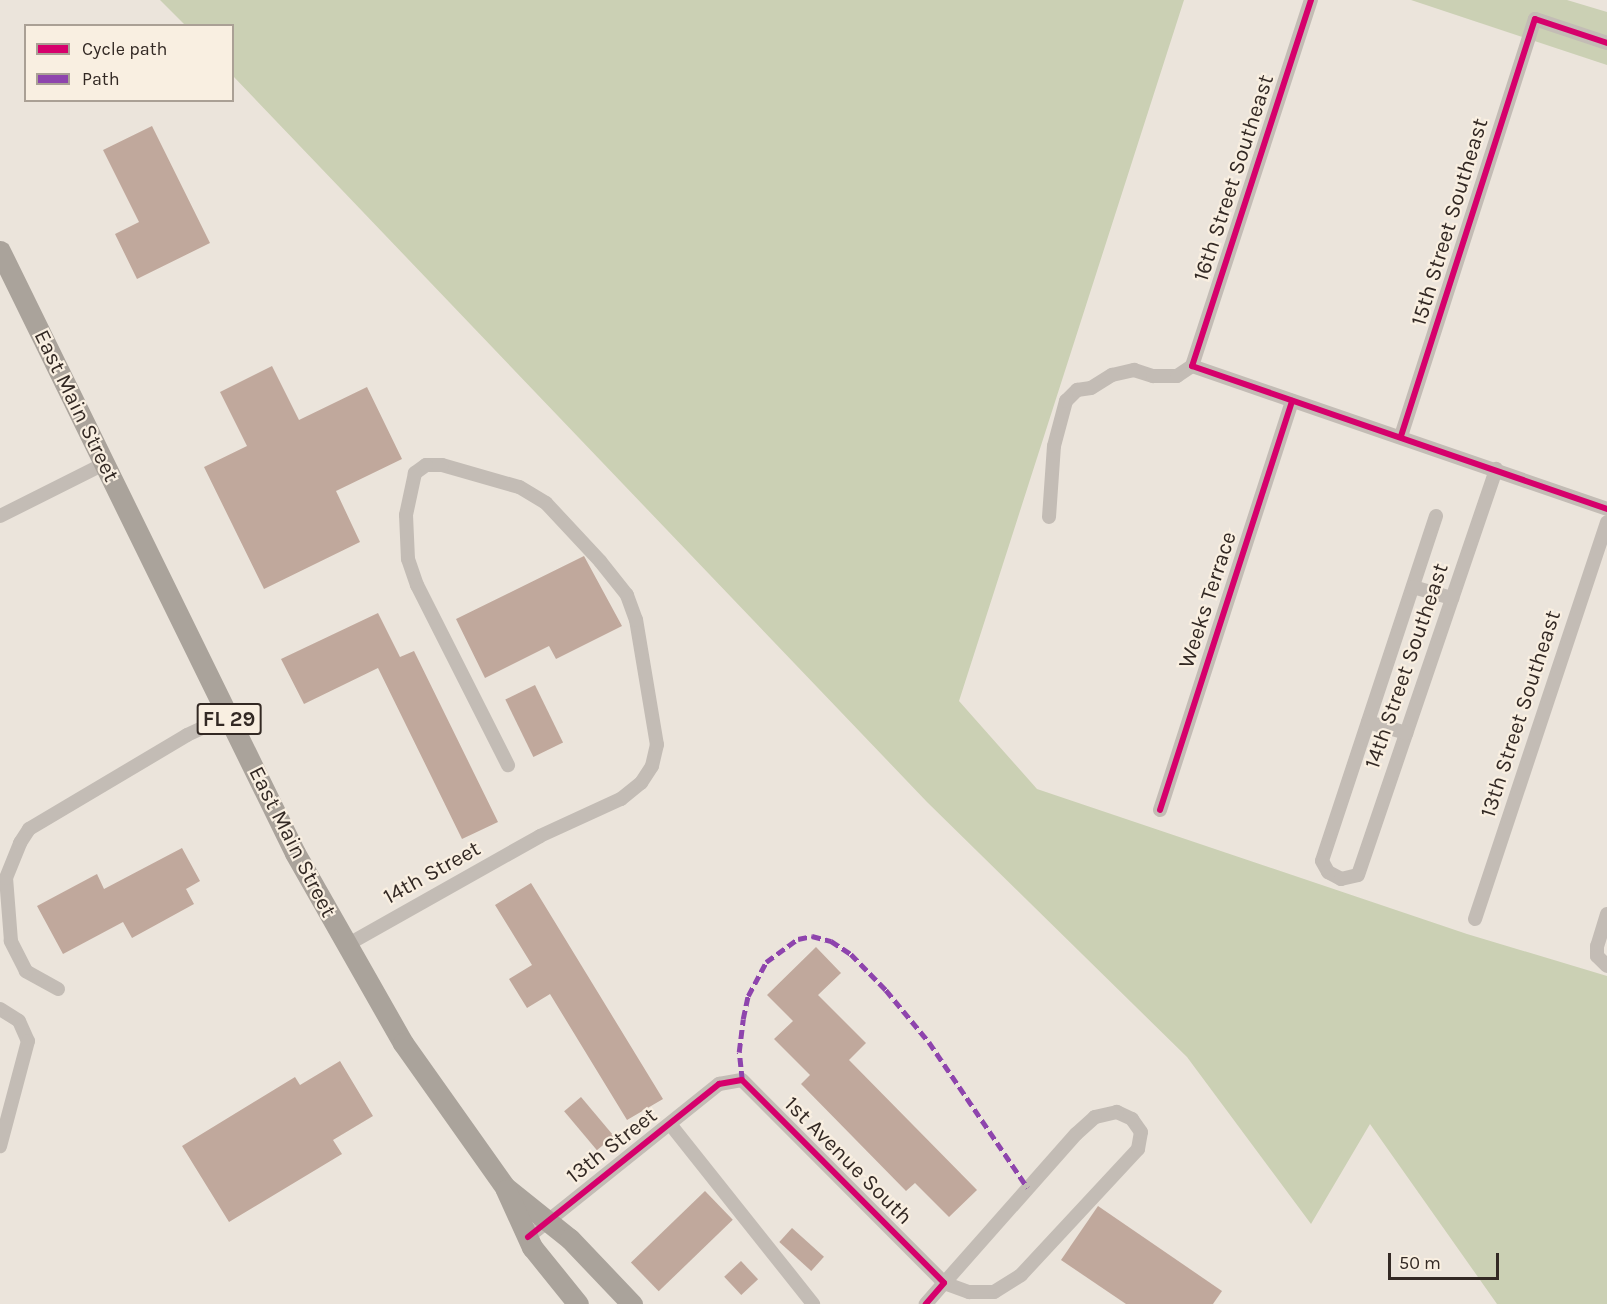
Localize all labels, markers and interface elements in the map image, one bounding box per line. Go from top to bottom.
legend [24,24,234,102]
text: Cycle path [82,38,167,60]
text: Path [82,68,120,90]
street label: 16th Street Southeast [1188,71,1280,285]
street label: 15th Street Southeast [1406,115,1494,329]
street label: East Main Street [28,326,124,486]
street label: Weeks Terrace [1173,528,1243,672]
street label: 14th Street Southeast [1359,560,1455,772]
street label: 13th Street Southeast [1475,607,1567,821]
road number: FL 29 [196,701,262,737]
street label: East Main Street [243,762,341,922]
street label: 14th Street [379,836,485,910]
street label: 1st Avenue South [779,1092,917,1230]
street label: 13th Street [562,1103,662,1189]
scale bar [1391,1241,1502,1279]
text: 50 m [1399,1252,1441,1274]

